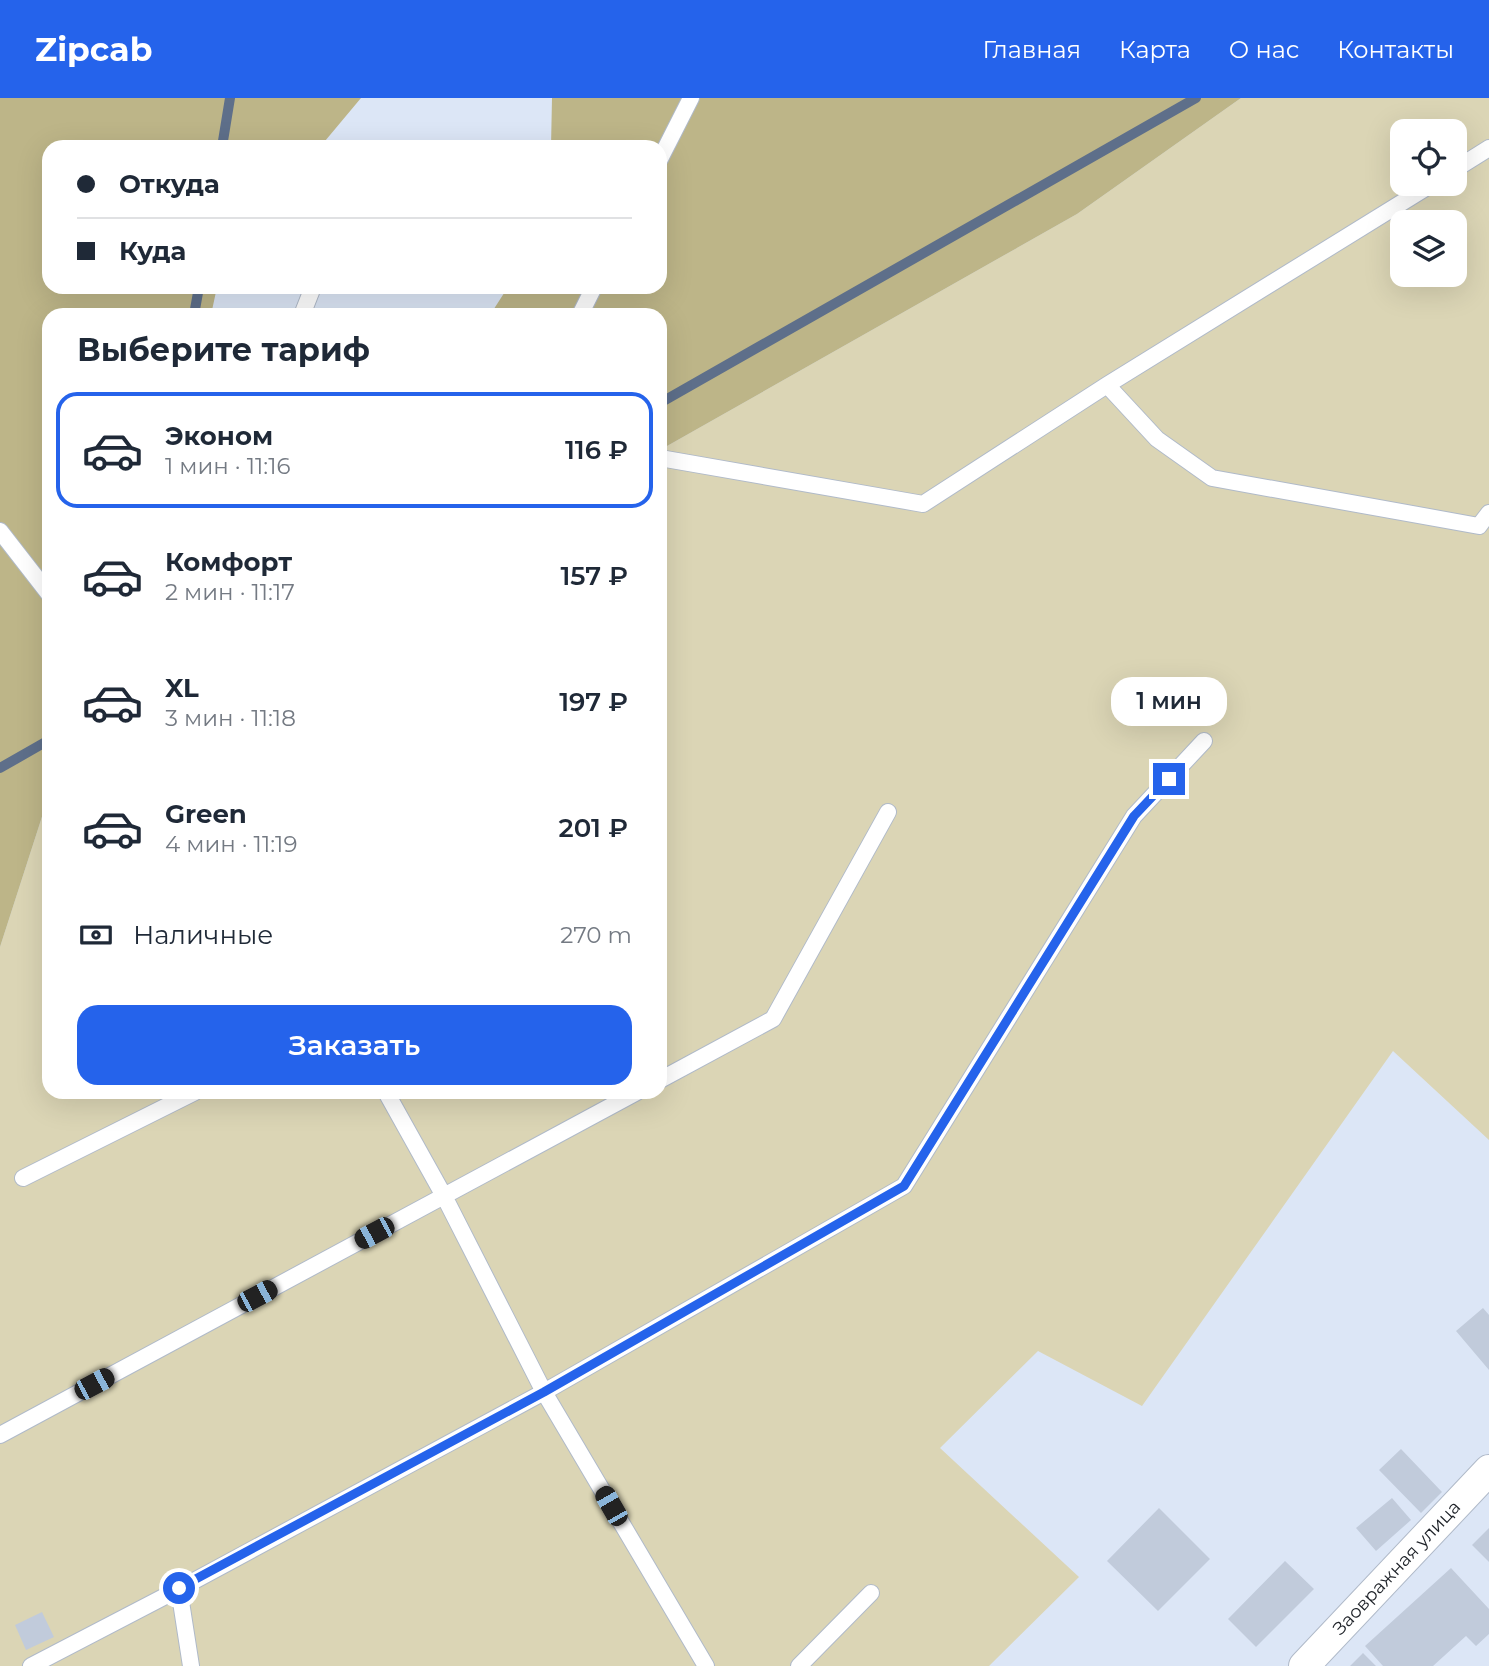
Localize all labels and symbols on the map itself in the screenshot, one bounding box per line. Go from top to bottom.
callout: 1 мин [1111,678,1227,726]
route end [1153,763,1185,795]
car [351,1214,398,1252]
car [234,1277,281,1315]
car [71,1365,118,1403]
car [592,1483,631,1529]
street label: Заовражная улица [1328,1496,1465,1639]
route start [163,1572,195,1604]

